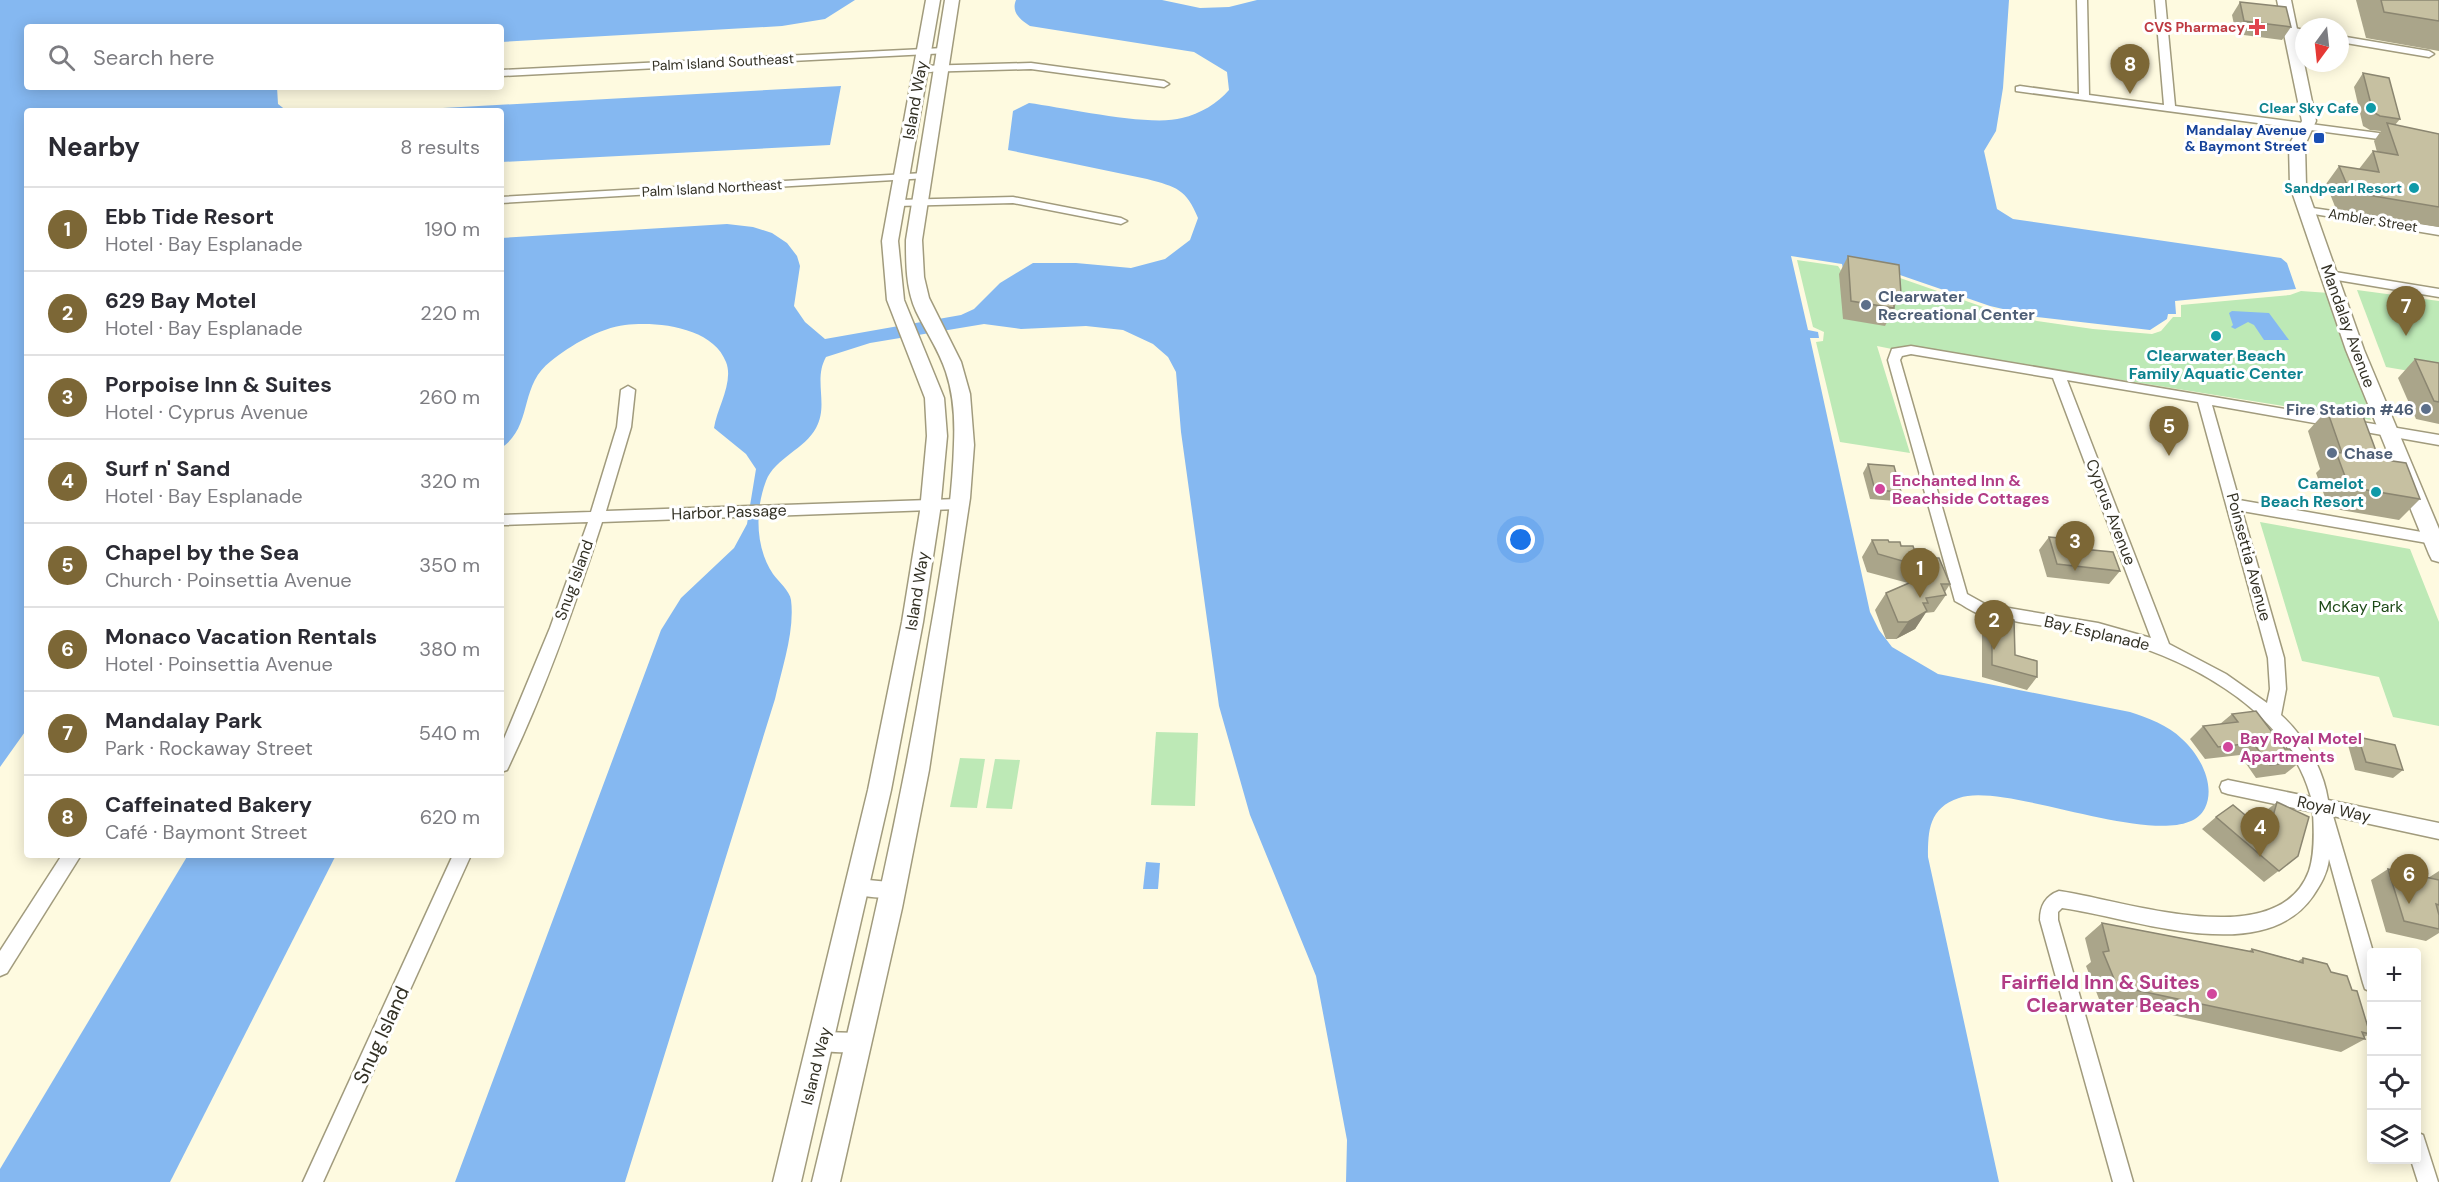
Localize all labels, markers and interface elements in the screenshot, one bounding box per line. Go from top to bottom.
place label: CVS Pharmacy [2144,18,2246,36]
north arrow [2295,18,2349,72]
marker: CVS Pharmacy [2250,20,2264,34]
search box [24,24,504,90]
icon: search [45,41,78,74]
text: Search here [93,43,214,72]
pin: 8 [2110,44,2150,94]
street label: Palm Island Southeast [652,49,794,75]
street label: Island Way [898,59,932,141]
place label: Clear Sky Cafe [2259,99,2359,117]
marker: Clear Sky Cafe [2364,101,2378,115]
place label: Mandalay Avenue & Baymont Street [2185,121,2307,155]
text: Nearby [48,130,140,164]
marker: Mandalay Avenue & Baymont Street [2312,131,2326,145]
text: 8 results [400,134,480,160]
street label: Palm Island Northeast [641,175,783,201]
place label: Sandpearl Resort [2284,179,2402,197]
marker: Sandpearl Resort [2407,181,2421,195]
text: Ebb Tide Resort [105,202,274,231]
street label: Ambler Street [2327,204,2419,236]
text: 1 [64,216,71,242]
text: 190 m [424,216,480,242]
text: Hotel · Bay Esplanade [105,231,303,257]
street label: Mandalay Avenue [2316,261,2380,391]
text: 629 Bay Motel [105,286,256,315]
place label: Clearwater Recreational Center [1878,286,2035,325]
pin: 7 [2386,286,2426,336]
marker: Clearwater Recreational Center [1859,298,1873,312]
text: 2 [62,300,73,326]
text: 220 m [420,300,480,326]
text: Hotel · Bay Esplanade [105,315,303,341]
marker: Clearwater Beach Family Aquatic Center [2209,329,2223,343]
place label: Clearwater Beach Family Aquatic Center [2129,345,2304,384]
text: Porpoise Inn & Suites [105,370,332,399]
text: 3 [61,384,74,410]
text: 260 m [419,384,480,410]
text: Hotel · Cyprus Avenue [105,399,308,425]
place label: Fire Station #46 [2286,399,2414,420]
marker: Fire Station #46 [2419,402,2433,416]
pin: 5 [2150,406,2188,456]
place label: Chase [2344,443,2393,464]
marker: Chase [2325,446,2339,460]
text: Surf n' Sand [105,454,230,483]
street label: Cyprus Avenue [2081,456,2141,568]
text: 4 [61,468,74,494]
text: 320 m [420,468,480,494]
place label: Enchanted Inn & Beachside Cottages [1892,470,2049,509]
place label: Camelot Beach Resort [2260,473,2364,512]
marker: Enchanted Inn & Beachside Cottages [1873,482,1887,496]
text: Hotel · Bay Esplanade [105,483,303,509]
marker: Camelot Beach Resort [2369,485,2383,499]
street label: Poinsettia Avenue [2222,491,2276,623]
street label: Harbor Passage [671,499,787,525]
pin: 3 [2056,522,2094,571]
your location [1506,525,1535,554]
street label: Snug Island [550,537,598,623]
text: Chapel by the Sea [105,538,299,567]
pin: 1 [1900,548,1940,598]
street label: Island Way [900,550,934,632]
text: 5 [61,552,74,578]
text: 350 m [419,552,480,578]
text: Church · Poinsettia Avenue [105,567,352,593]
park label: McKay Park [2319,596,2403,617]
pin: 2 [1974,600,2014,650]
street label: Bay Esplanade [2042,611,2152,655]
text: Monaco Vacation Rentals [105,622,377,651]
text: 6 [61,636,74,662]
text: 380 m [419,636,480,662]
text: Hotel · Poinsettia Avenue [105,651,333,677]
text: Mandalay Park [105,706,262,735]
text: 7 [62,720,73,746]
text: 540 m [419,720,480,746]
place label: Bay Royal Motel Apartments [2240,728,2362,767]
text: Park · Rockaway Street [105,735,313,761]
marker: Bay Royal Motel Apartments [2221,740,2235,754]
text: Caffeinated Bakery [105,790,312,819]
street label: Royal Way [2295,791,2373,827]
text: 8 [61,804,74,830]
text: 620 m [420,804,480,830]
pin: 4 [2240,808,2280,857]
text: Café · Baymont Street [105,819,307,845]
pin: 6 [2390,854,2428,904]
map controls [2367,948,2421,1164]
button: + [2367,948,2421,1002]
place label: Fairfield Inn & Suites Clearwater Beach [2001,969,2200,1018]
street label: Snug Island [347,982,415,1088]
marker: Fairfield Inn & Suites Clearwater Beach [2205,987,2219,1001]
button: − [2367,1002,2421,1056]
street label: Island Way [796,1025,836,1107]
button: locate [2367,1056,2421,1110]
button: layers [2367,1110,2421,1164]

